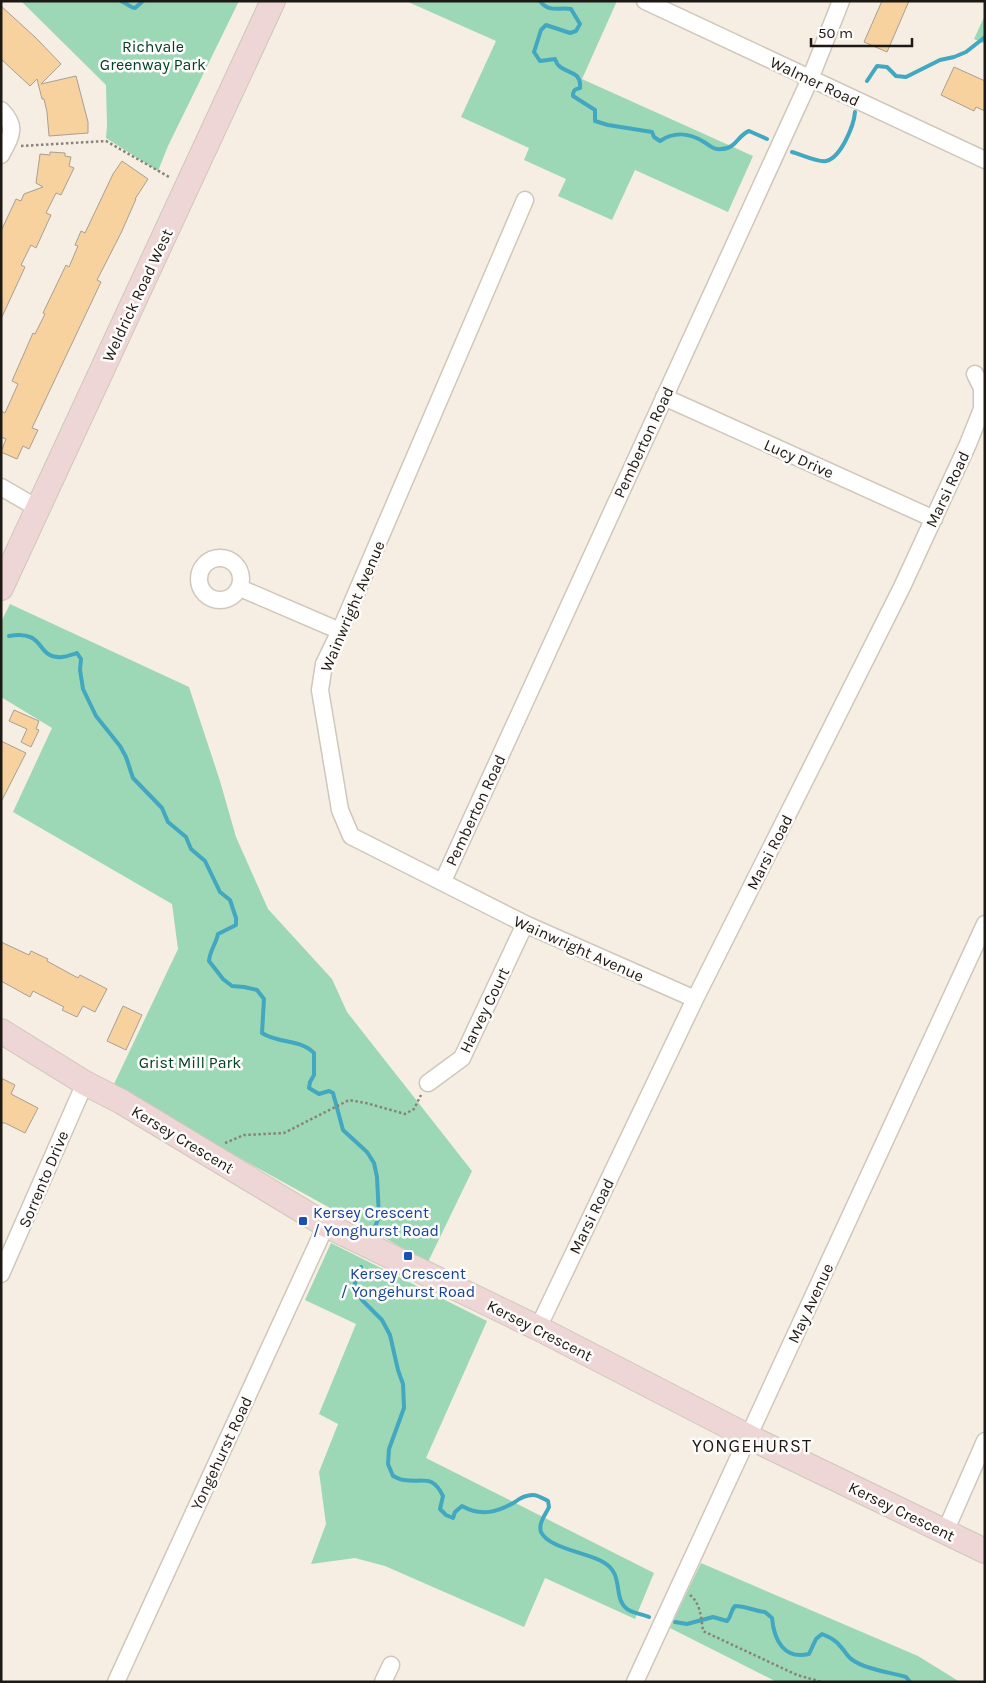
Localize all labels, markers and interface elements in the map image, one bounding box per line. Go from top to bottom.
scale bar [811,15,912,47]
text: 50 m [818,24,853,42]
park label: Richvale Greenway Park [100,37,206,74]
street label: Walmer Road [767,52,863,110]
street label: Weldrick Road West [98,226,177,365]
street label: Pemberton Road [609,384,678,501]
street label: Lucy Drive [761,435,836,482]
street label: Marsi Road [922,448,973,530]
street label: Wainwright Avenue [316,538,389,674]
street label: Pemberton Road [441,752,510,869]
street label: Marsi Road [742,811,797,893]
street label: Wainwright Avenue [511,911,647,986]
street label: Harvey Court [456,964,513,1056]
park label: Grist Mill Park [139,1053,241,1072]
street label: Kersey Crescent [128,1101,237,1177]
street label: Sorrento Drive [14,1128,72,1231]
street label: Marsi Road [565,1175,618,1257]
place label: Kersey Crescent / Yonghurst Road [313,1203,439,1240]
marker: Kersey Crescent / Yonghurst Road [297,1215,309,1227]
marker: Kersey Crescent / Yongehurst Road [402,1250,414,1262]
street label: May Avenue [784,1260,837,1346]
place label: Kersey Crescent / Yongehurst Road [341,1264,475,1301]
street label: Kersey Crescent [484,1296,596,1365]
street label: Yongehurst Road [187,1393,256,1513]
district label: YONGEHURST [692,1435,812,1457]
street label: Kersey Crescent [846,1477,958,1545]

